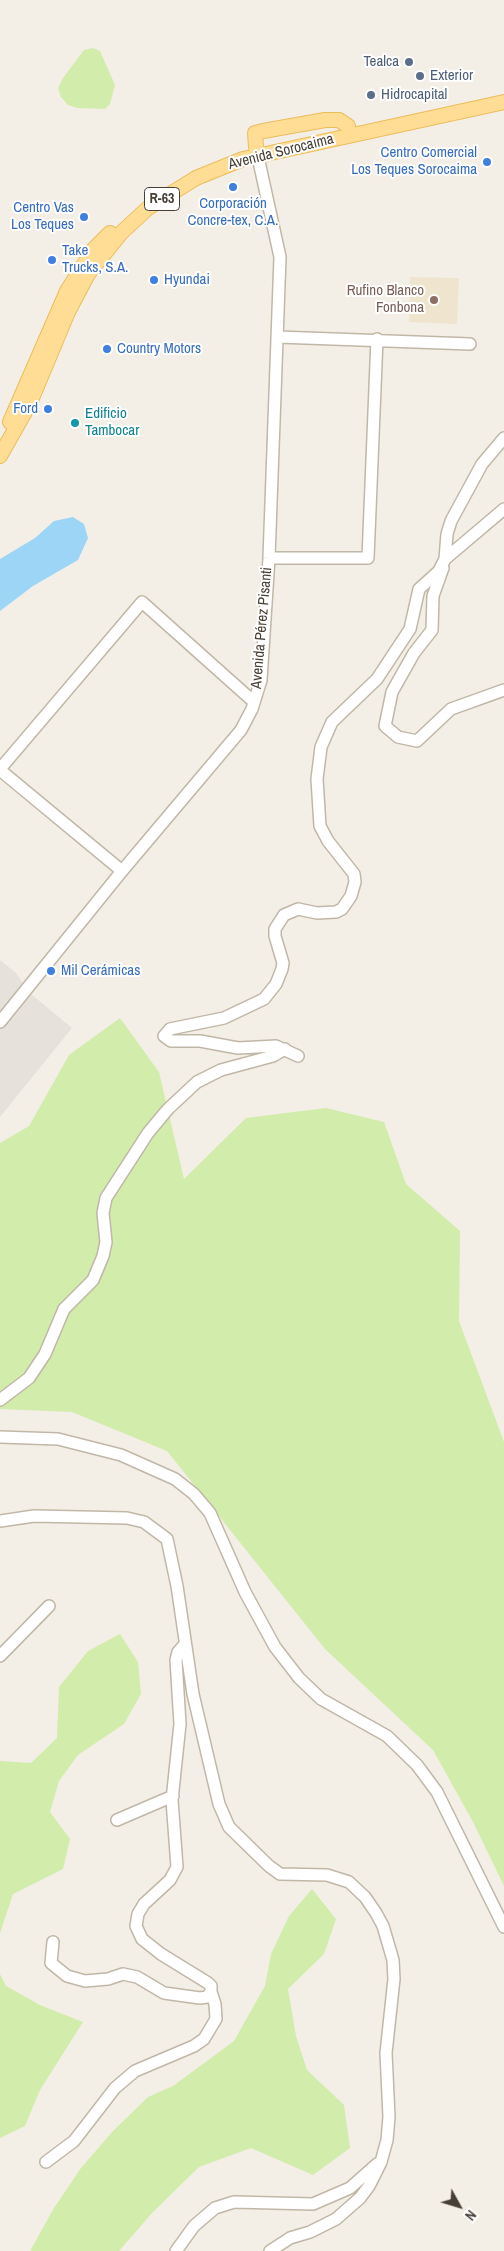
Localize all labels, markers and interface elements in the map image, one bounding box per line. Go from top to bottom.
place label: Tealca [363,53,399,71]
marker: Tealca [403,56,415,68]
place label: Exterior [430,67,473,85]
marker: Exterior [414,70,426,82]
place label: Hidrocapital [381,86,447,104]
marker: Hidrocapital [365,89,377,101]
street label: Avenida Sorocaima [227,130,335,174]
place label: Centro Comercial Los Teques Sorocaima [351,144,477,179]
marker: Centro Comercial Los Teques Sorocaima [481,156,493,168]
marker: Corporación Concre-tex, C.A. [227,181,239,193]
road number: R-63 [144,188,180,210]
place label: Corporación Concre-tex, C.A. [188,195,278,230]
place label: Centro Vas Los Teques [11,199,74,234]
marker: Centro Vas Los Teques [78,211,90,223]
place label: Take Trucks, S.A. [62,242,129,277]
marker: Take Trucks, S.A. [46,254,58,266]
place label: Hyundai [164,271,210,289]
marker: Hyundai [148,274,160,286]
place label: Rufino Blanco Fonbona [347,282,424,317]
marker: Rufino Blanco Fonbona [428,294,440,306]
place label: Country Motors [117,340,201,358]
marker: Country Motors [101,343,113,355]
place label: Ford [13,400,38,418]
marker: Ford [42,403,54,415]
place label: Edificio Tambocar [85,405,139,440]
marker: Edificio Tambocar [69,417,81,429]
street label: Avenida Pérez Pisanti [248,566,276,690]
place label: Mil Cerámicas [61,962,140,980]
marker: Mil Cerámicas [45,965,57,977]
north arrow [434,2181,484,2231]
text: N [461,2207,480,2224]

